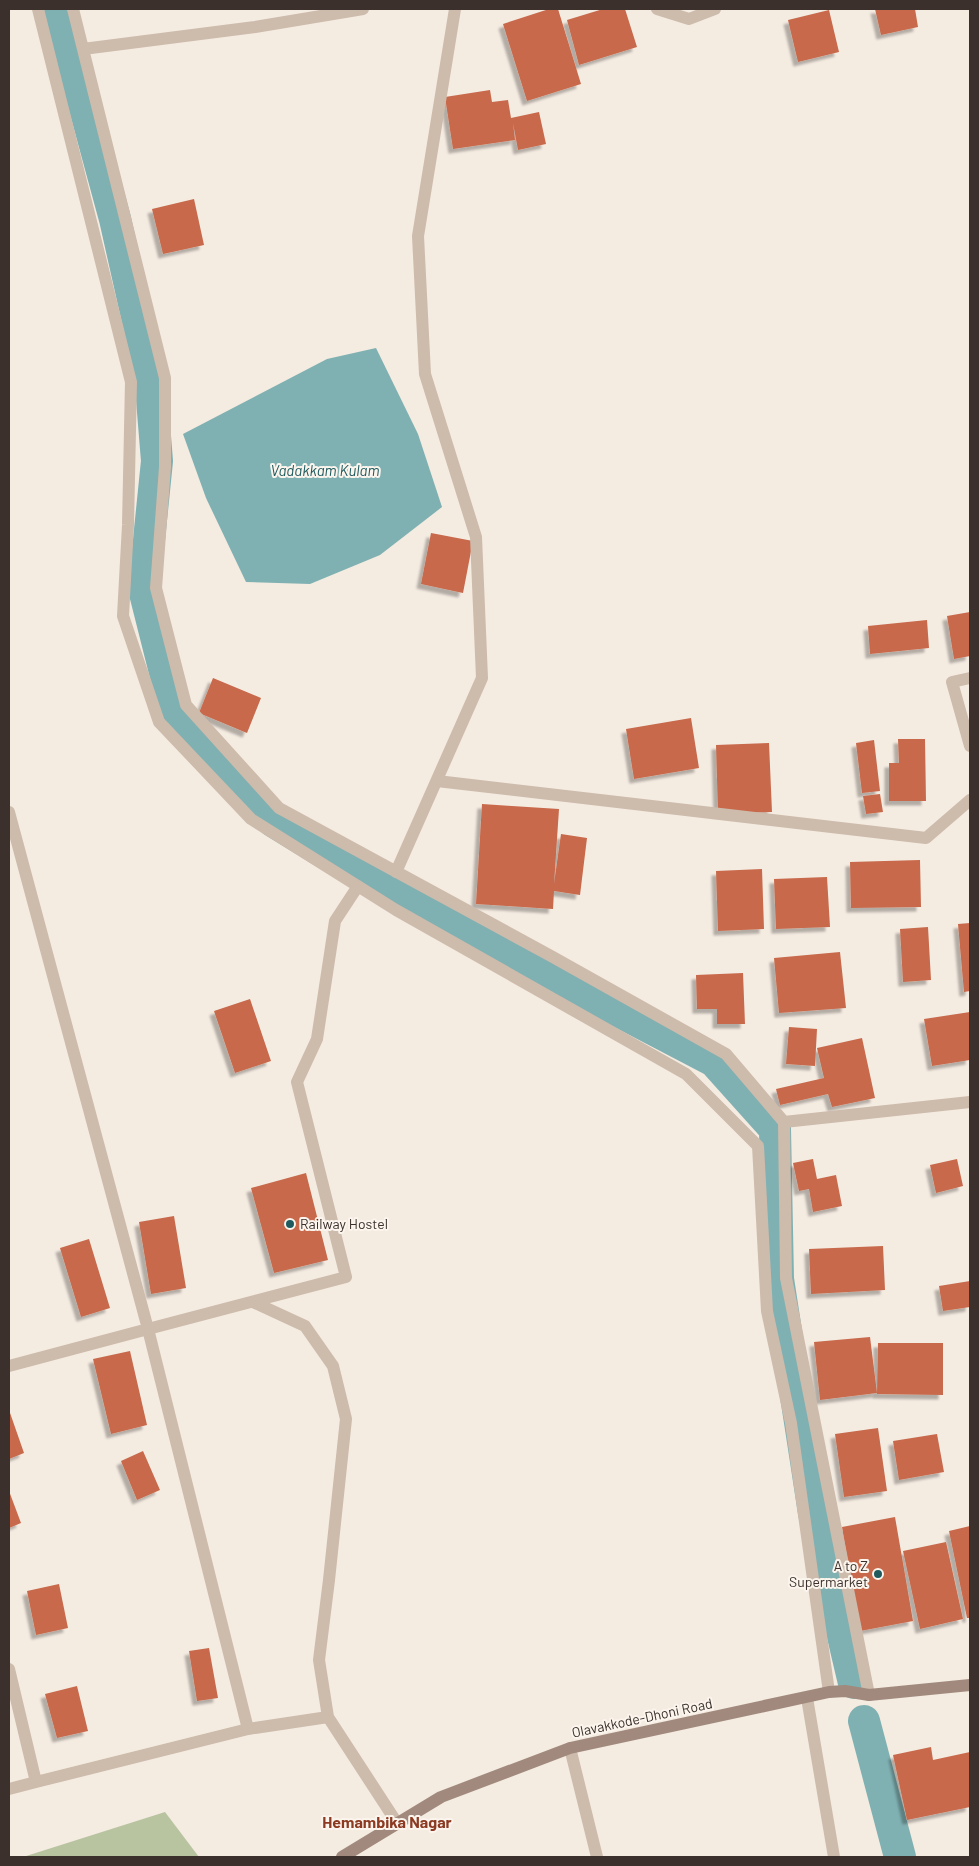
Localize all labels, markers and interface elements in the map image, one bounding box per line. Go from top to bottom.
water label: Vadakkam Kulam [271,461,380,479]
place label: Railway Hostel [300,1215,388,1232]
marker: Railway Hostel [284,1218,296,1230]
place label: A to Z Supermarket [789,1557,868,1590]
marker: A to Z Supermarket [872,1568,884,1580]
street label: Olavakkode-Dhoni Road [570,1694,714,1741]
district label: Hemambika Nagar [322,1812,452,1831]

